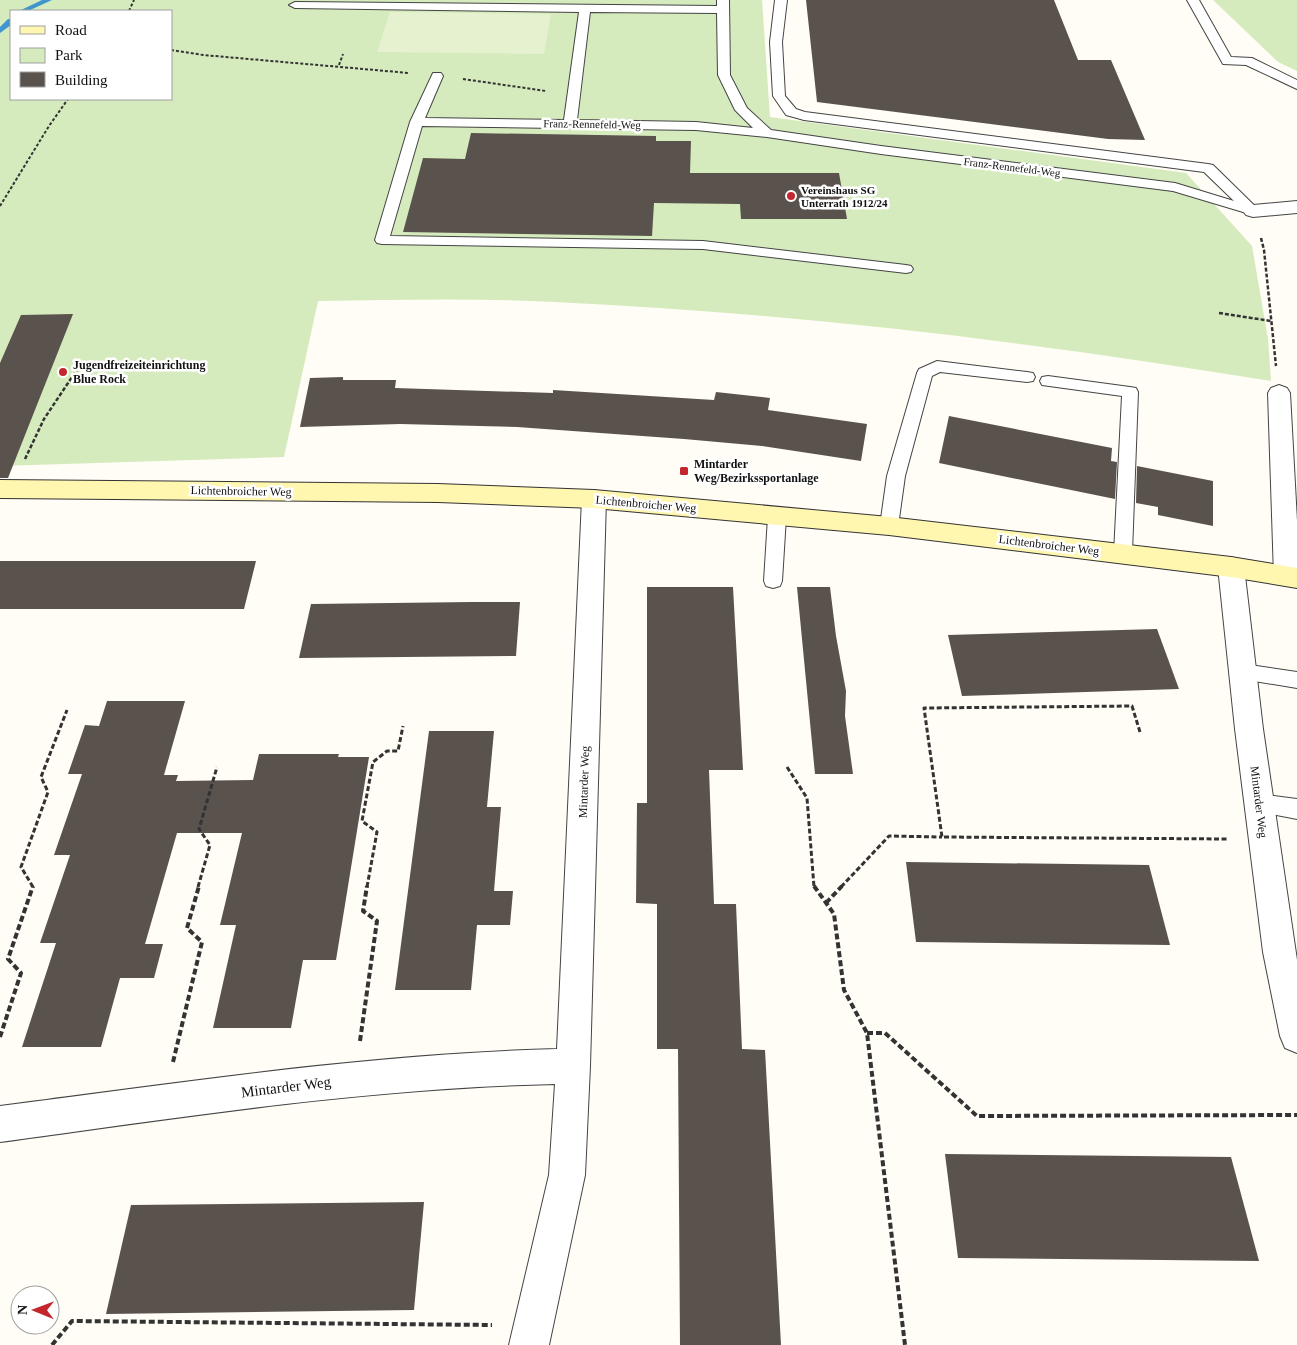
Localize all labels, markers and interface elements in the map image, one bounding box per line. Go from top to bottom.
legend [10,10,172,100]
text: Road [55,22,87,38]
text: Park [55,47,83,63]
text: Building [55,72,108,88]
street label: Franz-Rennefeld-Weg [543,117,641,131]
street label: Franz-Rennefeld-Weg [963,155,1062,179]
place label: Vereinshaus SG Unterrath 1912/24 [801,184,888,209]
marker: Vereinshaus SG Unterrath 1912/24 [785,190,797,202]
place label: Jugendfreizeiteinrichtung Blue Rock [73,358,205,386]
marker: Jugendfreizeiteinrichtung Blue Rock [57,366,69,378]
place label: Mintarder Weg/Bezirkssportanlage [694,457,819,485]
marker: Mintarder Weg/Bezirkssportanlage [678,465,690,477]
street label: Lichtenbroicher Weg [190,483,292,499]
street label: Lichtenbroicher Weg [595,493,697,515]
street label: Lichtenbroicher Weg [998,532,1100,558]
street label: Mintarder Weg [576,746,592,818]
street label: Mintarder Weg [1248,765,1270,839]
street label: Mintarder Weg [240,1073,332,1100]
north arrow [10,1285,60,1335]
text: N [15,1305,30,1315]

